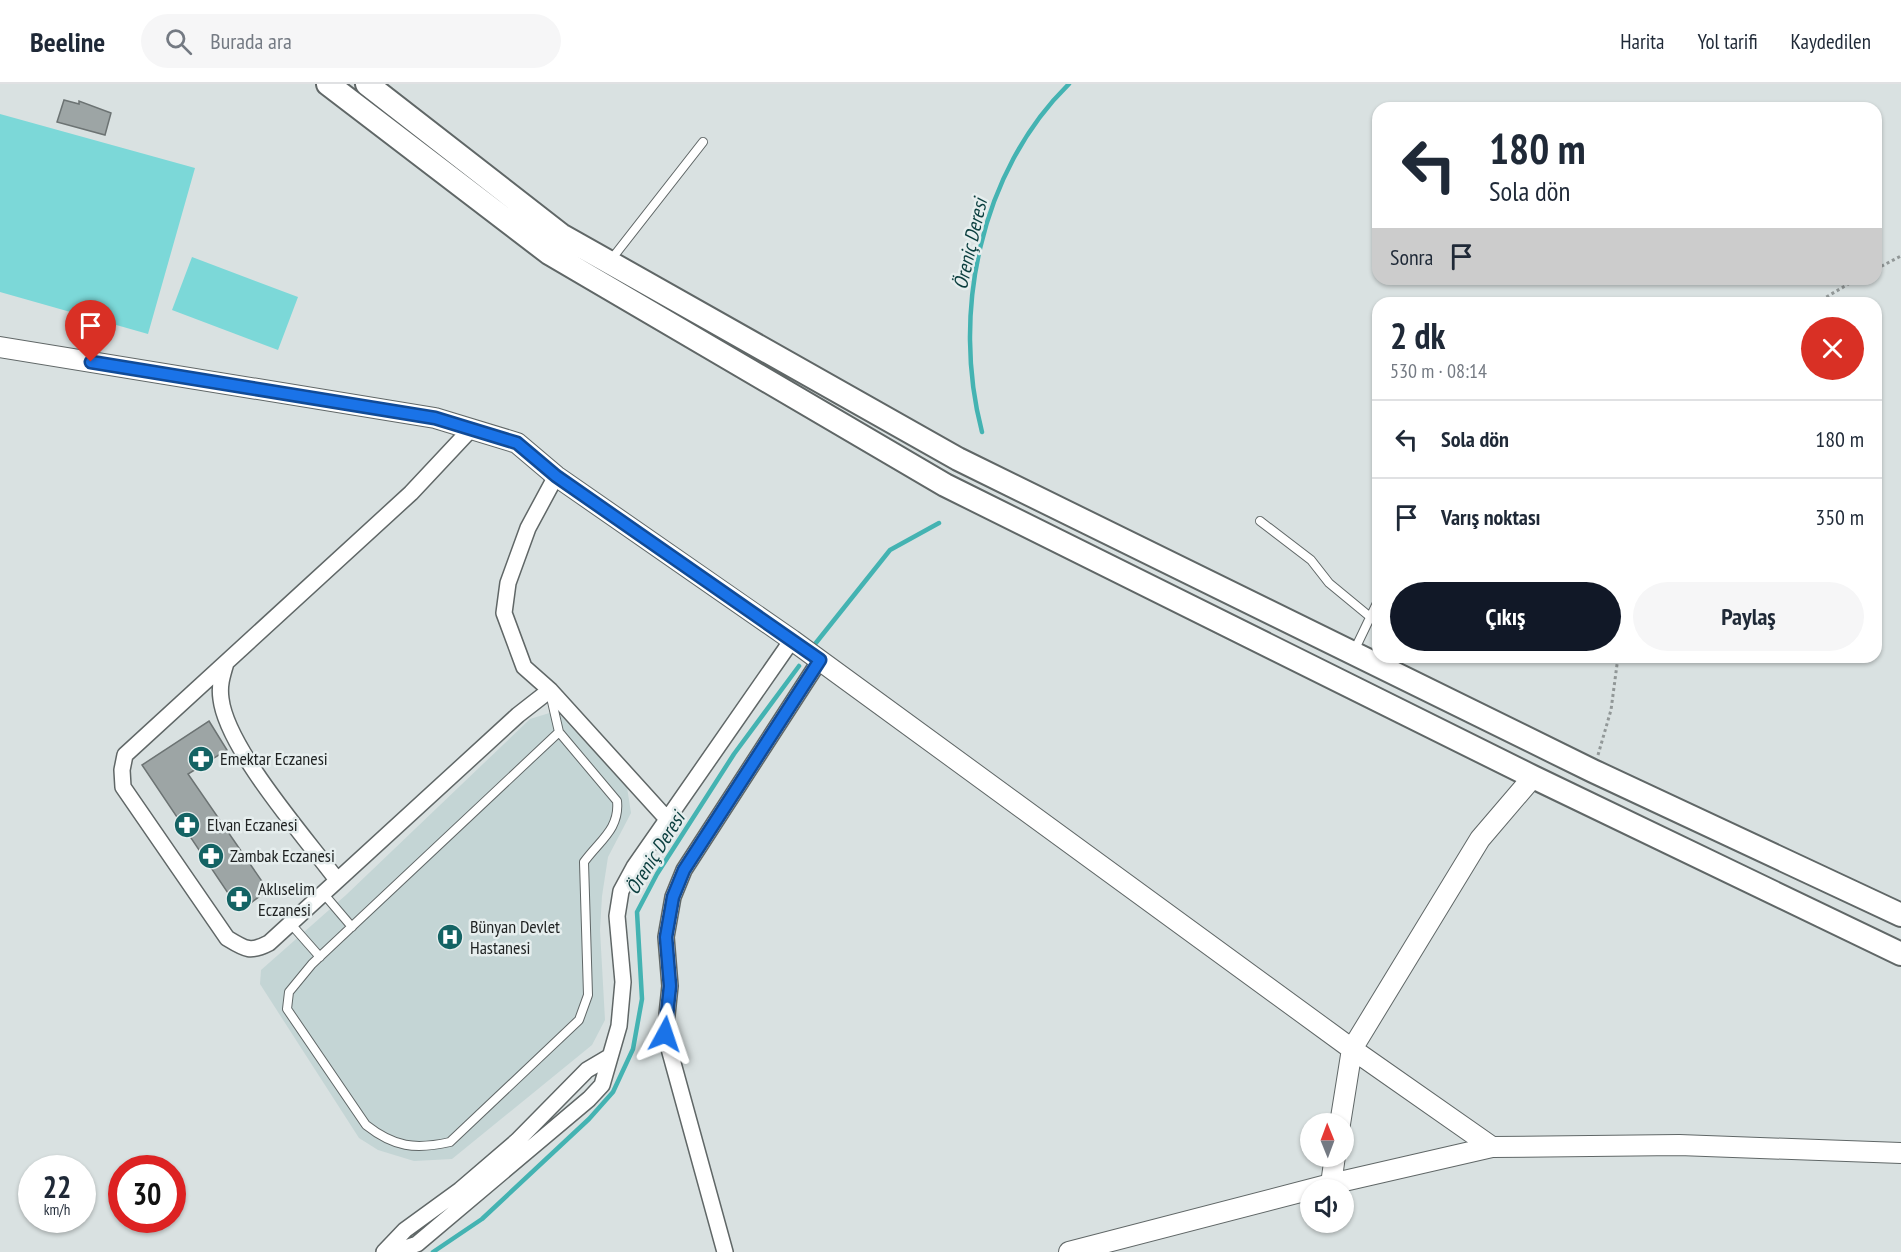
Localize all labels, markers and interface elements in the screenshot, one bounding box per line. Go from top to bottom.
search box [141,14,561,68]
text: Beeline [30,23,105,60]
icon: search [162,25,195,58]
text: Burada ara [210,27,292,55]
text: Harita [1620,28,1664,55]
text: Yol tarifi [1697,28,1758,55]
text: Kaydedilen [1791,28,1871,55]
text: 180 m [1489,121,1586,176]
icon: left [1390,126,1468,204]
text: Sola dön [1489,174,1570,208]
water label: Öreniç Deresi [947,193,994,292]
icon: arrive [1445,240,1478,273]
text: Sonra [1390,243,1433,271]
pin [65,300,116,362]
icon: arrive [74,309,107,342]
text: 2 dk [1390,312,1445,359]
button: close [1801,317,1864,380]
text: 530 m · 08:14 [1390,358,1487,384]
icon: left [1390,423,1423,456]
text: Sola dön [1441,425,1509,453]
text: 180 m [1815,425,1864,453]
icon: arrive [1390,501,1423,534]
text: Varış noktası [1441,503,1541,531]
text: 350 m [1815,503,1864,531]
button: Çıkış [1390,582,1621,651]
button: Paylaş [1633,582,1864,651]
pharmacy icon: Emektar Eczanesi [186,744,216,774]
place label: Emektar Eczanesi [220,747,328,770]
water label: Öreniç Deresi [619,805,692,899]
pharmacy icon: Elvan Eczanesi [172,810,202,840]
place label: Elvan Eczanesi [207,813,298,836]
pharmacy icon: Zambak Eczanesi [196,841,226,871]
place label: Zambak Eczanesi [230,844,335,867]
place label: Aklıselim Eczanesi [258,877,315,921]
pharmacy icon: Aklıselim Eczanesi [224,884,254,914]
place label: Bünyan Devlet Hastanesi [470,915,560,959]
hospital icon: Bünyan Devlet Hastanesi [435,922,465,952]
position arrow [633,1002,697,1066]
north arrow [1300,1113,1354,1167]
map controls [1300,1113,1354,1233]
speed limit sign: 30 [108,1155,186,1233]
text: 22 [43,1167,71,1206]
button: sound [1300,1179,1354,1233]
text: km/h [44,1200,70,1219]

